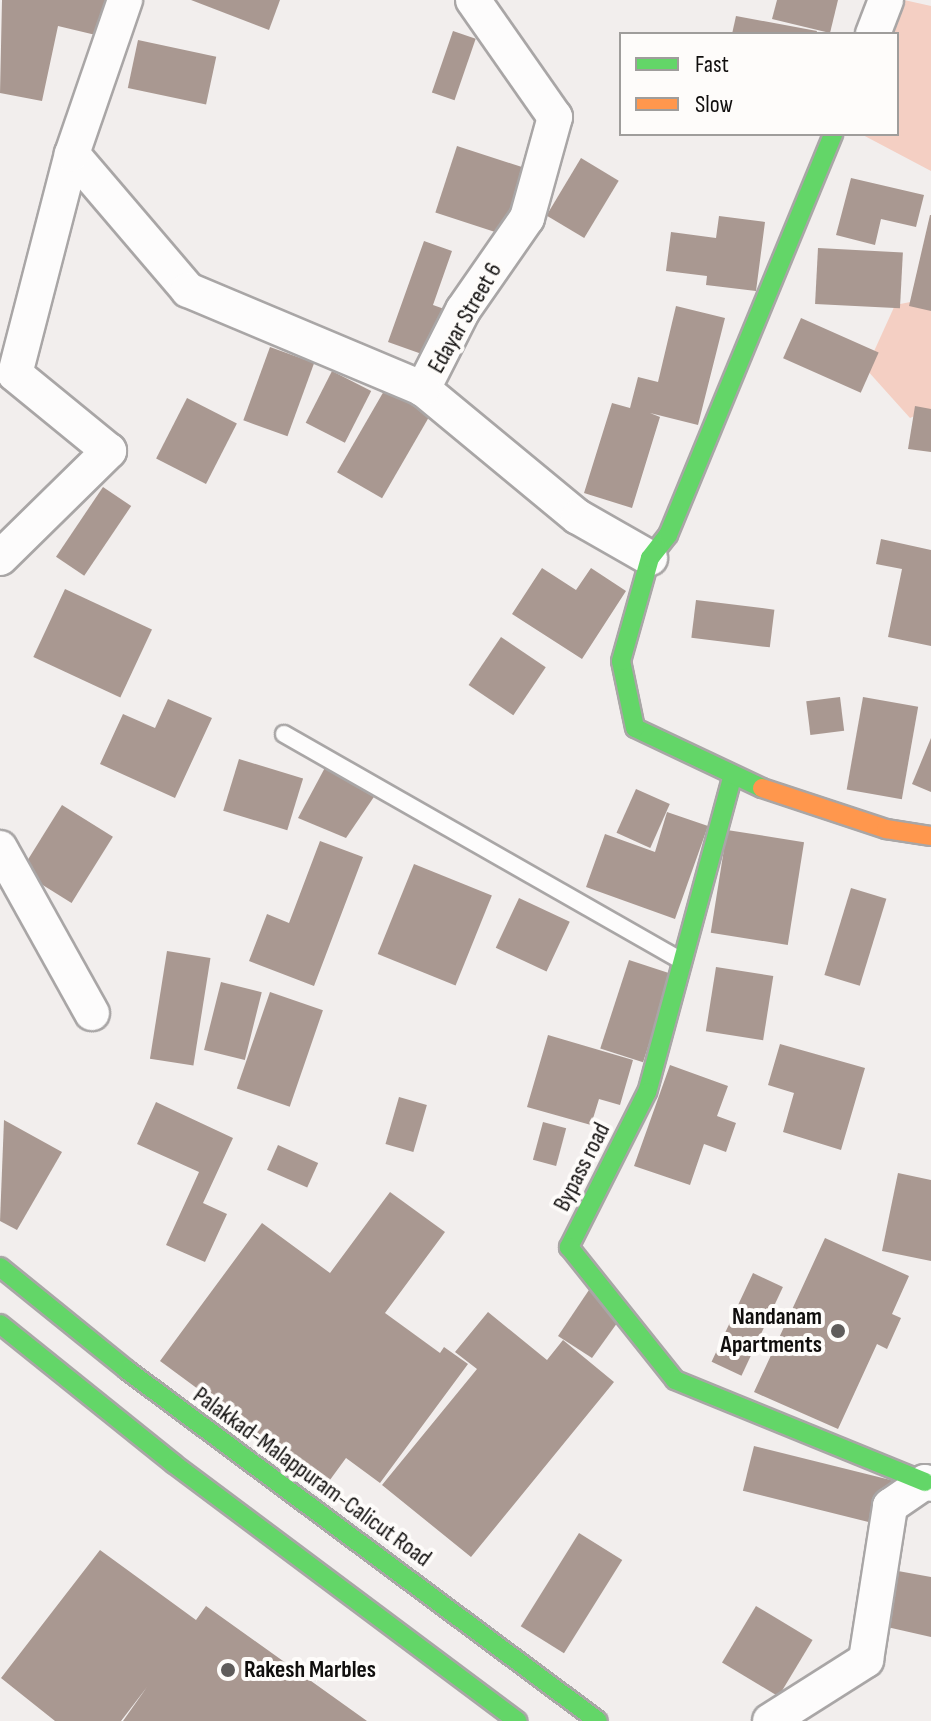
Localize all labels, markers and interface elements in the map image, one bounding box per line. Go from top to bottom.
legend [619,32,899,136]
text: Fast [695,50,729,79]
text: Slow [695,90,733,119]
street label: Edayar Street 6 [422,258,508,378]
street label: Bypass road [548,1118,616,1216]
place label: Nandanam Apartments [720,1303,822,1359]
marker: Nandanam Apartments [829,1322,847,1340]
street label: Palakkad-Malappuram-Calicut Road [187,1381,437,1573]
place label: Rakesh Marbles [244,1656,376,1684]
marker: Rakesh Marbles [219,1661,237,1679]

